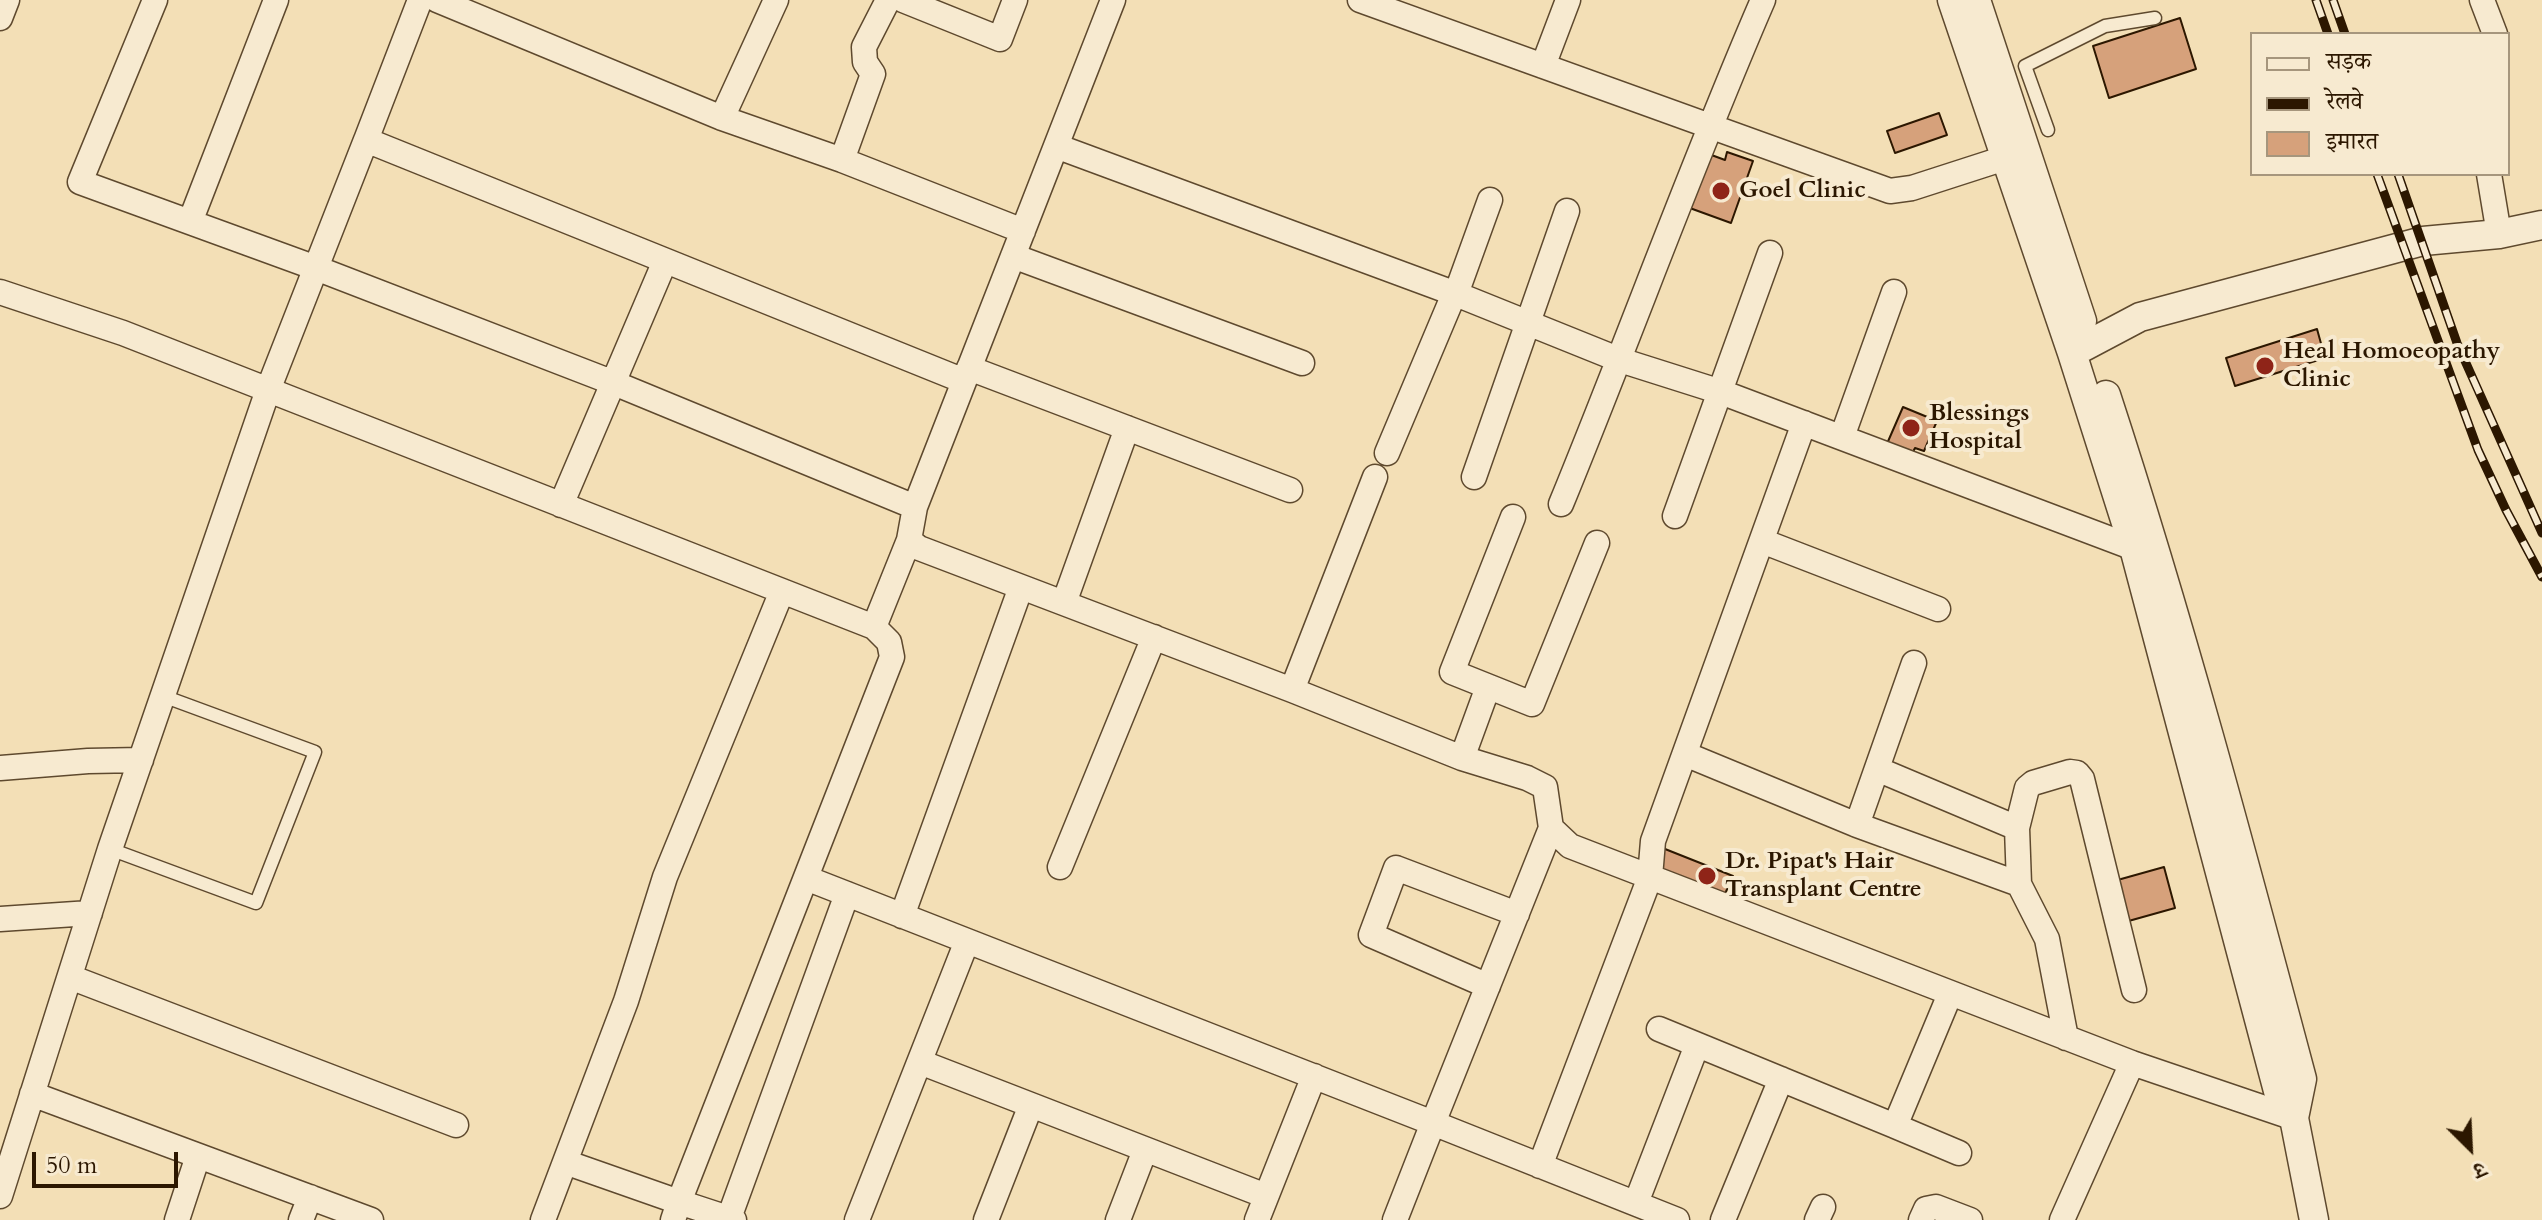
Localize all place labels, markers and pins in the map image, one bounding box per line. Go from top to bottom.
place label: Goel Clinic [1739,177,1866,205]
marker: Goel Clinic [1710,180,1732,202]
place label: Heal Homoeopathy Clinic [2283,338,2500,394]
marker: Heal Homoeopathy Clinic [2254,355,2276,377]
place label: Blessings Hospital [1929,400,2029,456]
marker: Blessings Hospital [1900,417,1922,439]
place label: Dr. Pipat's Hair Transplant Centre [1725,848,1922,904]
marker: Dr. Pipat's Hair Transplant Centre [1696,865,1718,887]

